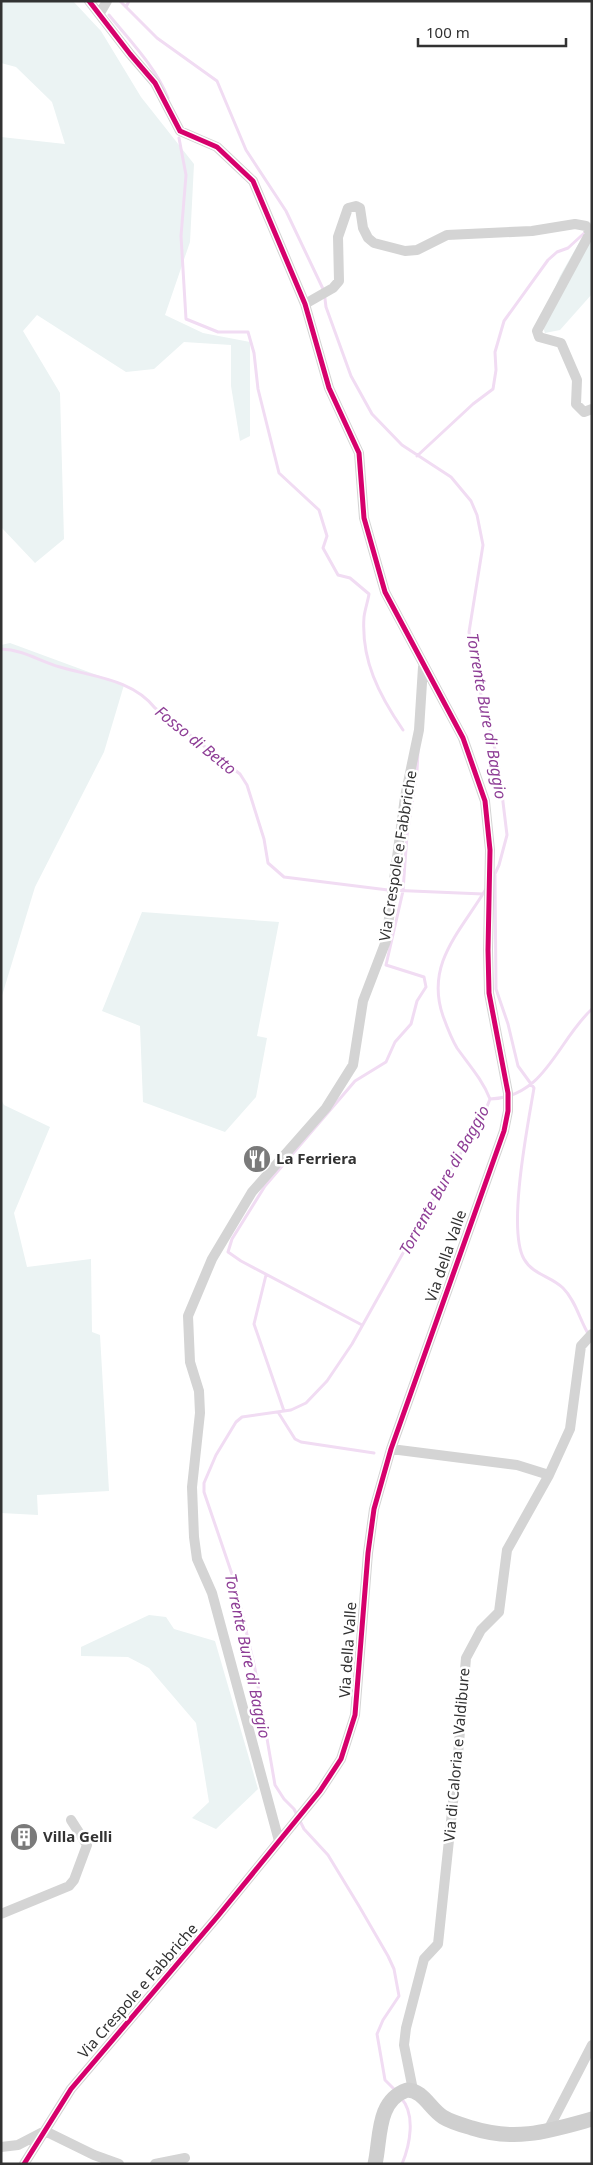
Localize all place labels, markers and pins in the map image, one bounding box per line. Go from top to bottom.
restaurant icon: La Ferriera [242,1144,272,1174]
place label: La Ferriera [276,1148,357,1168]
building icon: Villa Gelli [9,1822,39,1852]
place label: Villa Gelli [43,1826,112,1846]

